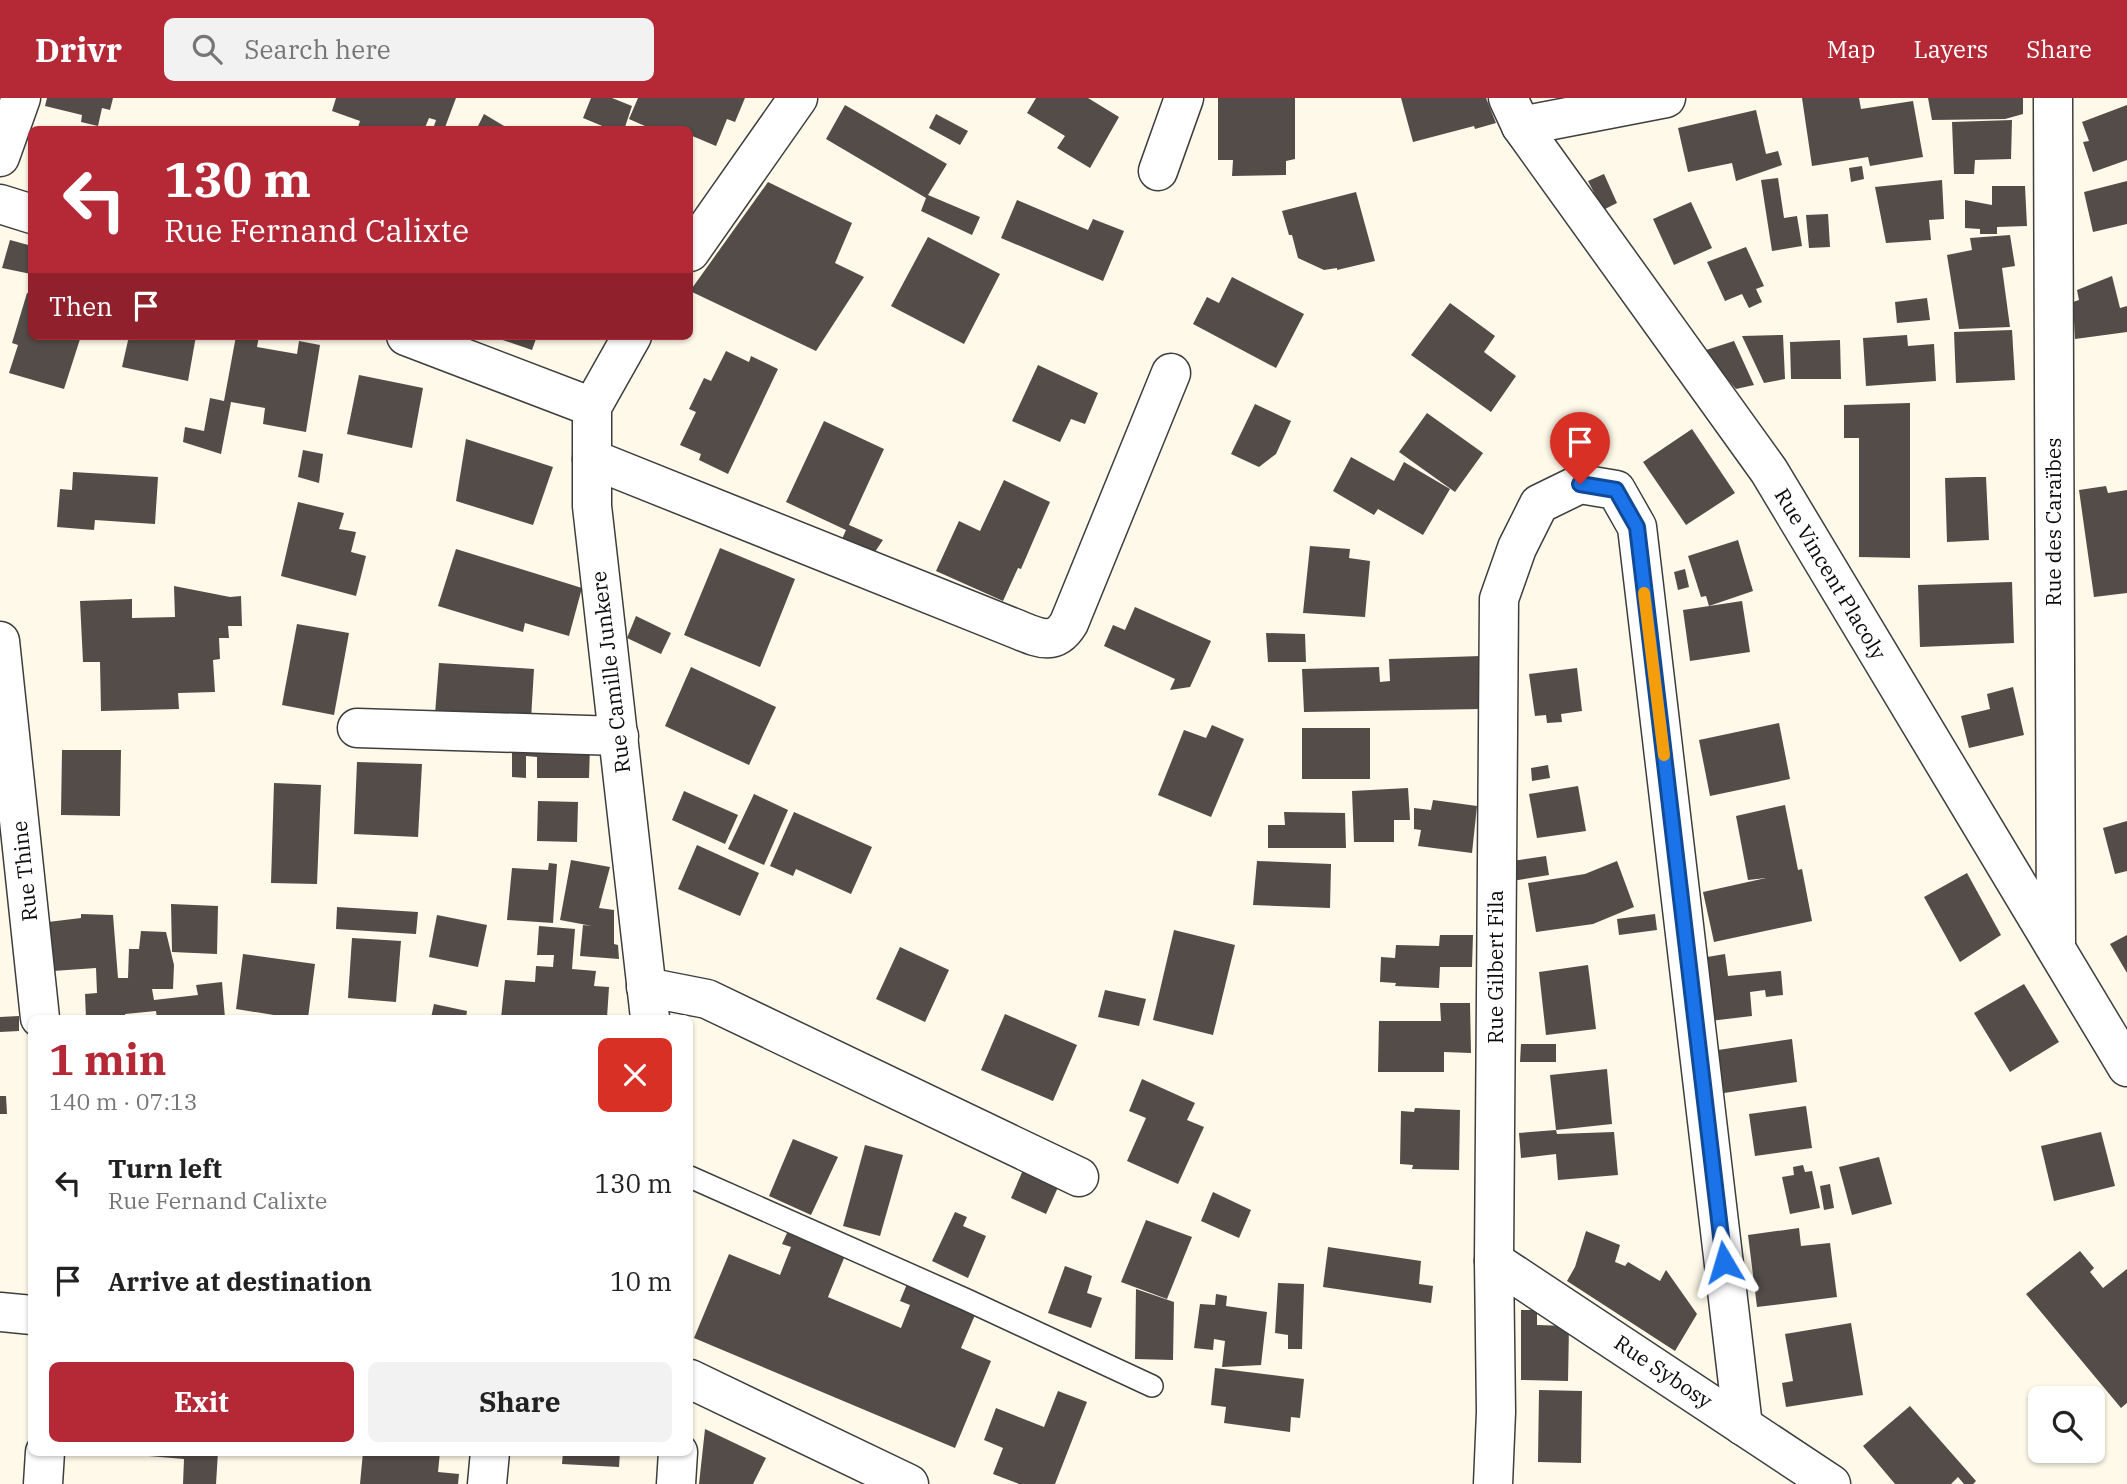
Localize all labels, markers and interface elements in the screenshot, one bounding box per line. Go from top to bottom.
search box [164,18,654,81]
text: Drivr [35,28,122,71]
icon: search [188,30,226,68]
text: Search here [244,32,391,66]
text: Map [1827,33,1875,65]
text: Layers [1913,33,1988,65]
text: Share [2026,33,2092,65]
text: 130 m [164,147,311,210]
icon: left [49,154,140,245]
text: Rue Fernand Calixte [164,209,469,251]
icon: arrive [127,287,165,325]
text: Then [49,289,113,323]
pin [1550,412,1610,484]
icon: arrive [1561,423,1599,461]
street label: Rue des Caraïbes [2039,438,2067,606]
street label: Rue Vincent Placoly [1769,483,1894,665]
street label: Rue Camille Junkere [584,570,636,775]
street label: Rue Thine [5,819,43,923]
street label: Rue Gilbert Fila [1481,890,1509,1044]
text: 1 min [49,1032,167,1087]
button: close [598,1038,672,1112]
text: 140 m · 07:13 [49,1086,198,1116]
text: Turn left [108,1151,222,1185]
icon: left [49,1164,87,1202]
text: 130 m [594,1166,672,1200]
text: Rue Fernand Calixte [108,1185,327,1215]
position arrow [1687,1225,1761,1299]
icon: arrive [49,1262,87,1300]
text: Arrive at destination [108,1264,372,1298]
text: 10 m [610,1264,672,1298]
street label: Rue Sybosy [1609,1328,1719,1415]
button: Exit [49,1362,354,1442]
button: Share [368,1362,672,1442]
map controls [2028,1386,2105,1463]
button: search [2028,1386,2105,1463]

